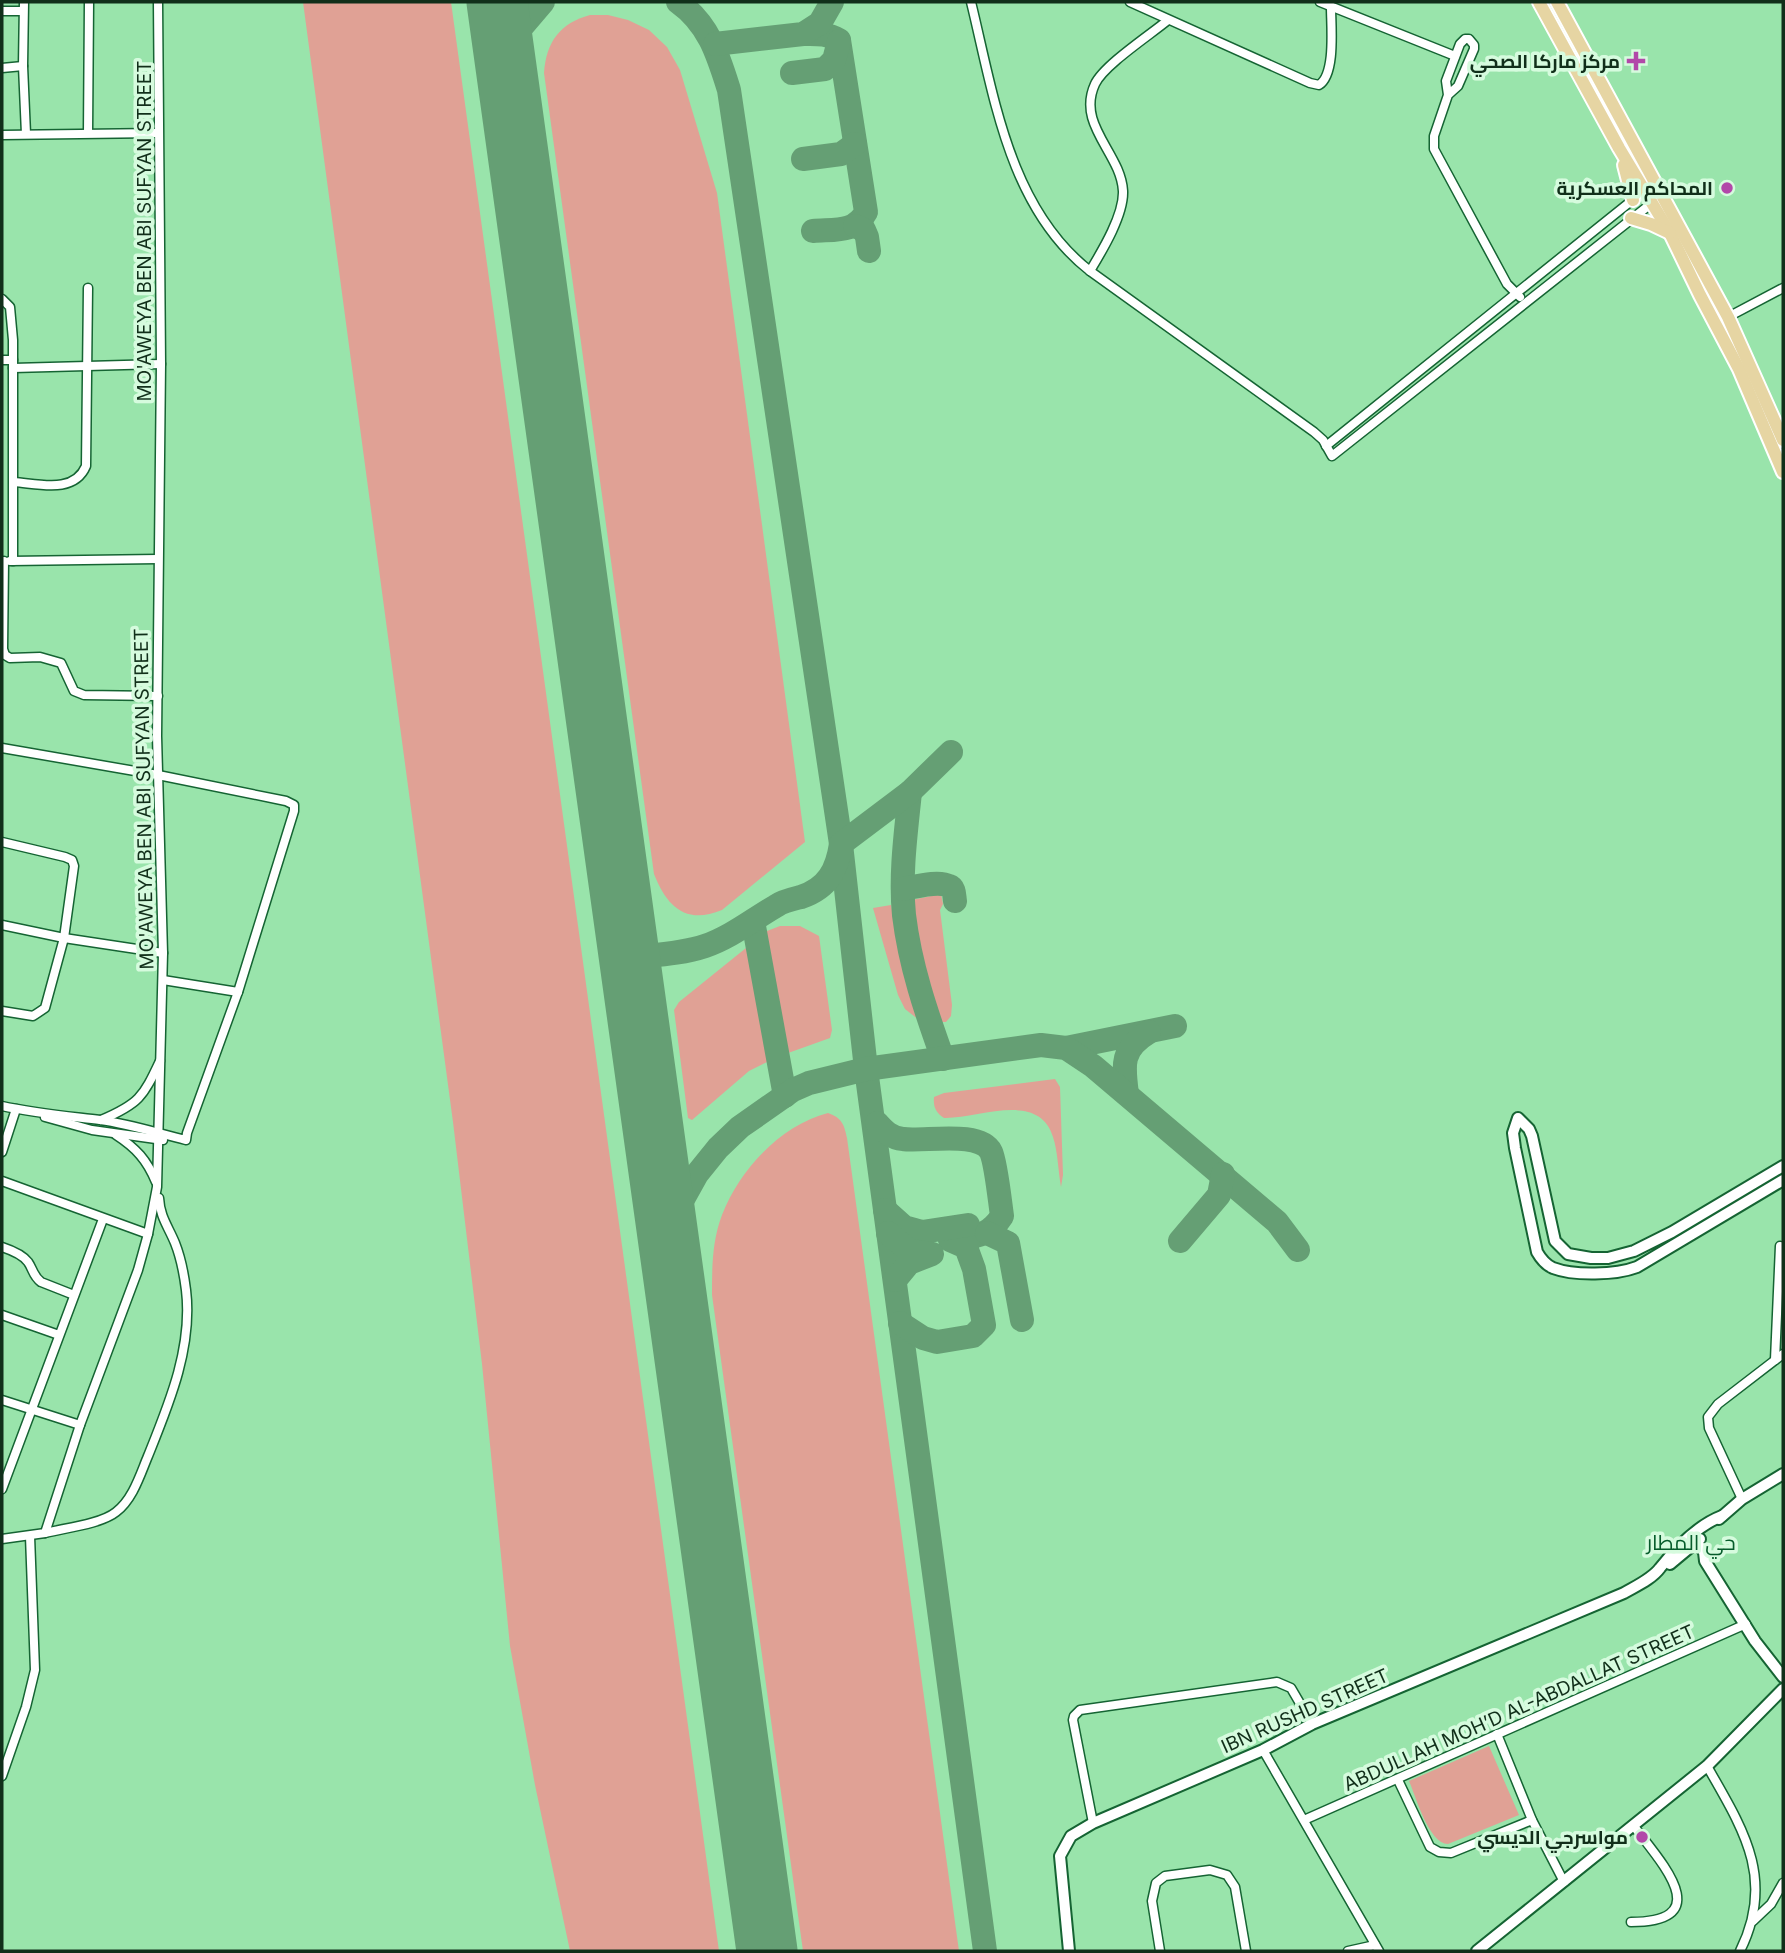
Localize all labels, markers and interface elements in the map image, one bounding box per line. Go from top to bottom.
place label: مركز ماركا الصحي [1470,50,1620,77]
marker: مركز ماركا الصحي [1626,51,1646,71]
street label: MO'AWEYA BEN ABI SUFYAN STREET [133,60,156,402]
place label: المحاكم العسكرية [1557,177,1713,202]
marker: المحاكم العسكرية [1719,180,1735,196]
street label: MO'AWEYA BEN ABI SUFYAN STREET [130,628,158,970]
district label: حي المطار [1645,1530,1736,1559]
street label: ABDULLAH MOH’D AL-ABDALLAT STREET [1340,1620,1698,1796]
street label: IBN RUSHD STREET [1218,1664,1392,1758]
place label: مواسرجي الديسي [1477,1826,1628,1853]
marker: مواسرجي الديسي [1634,1829,1650,1845]

